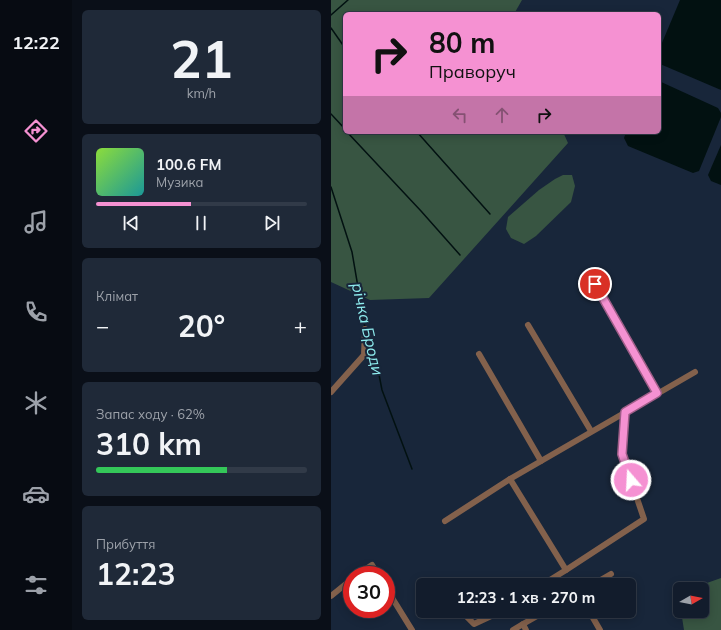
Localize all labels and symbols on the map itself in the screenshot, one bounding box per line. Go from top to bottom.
pin [578,267,612,301]
water label: річка Броди [348,281,388,377]
position arrow [610,459,652,501]
speed limit sign: 30 [343,566,395,618]
north arrow [673,582,709,618]

